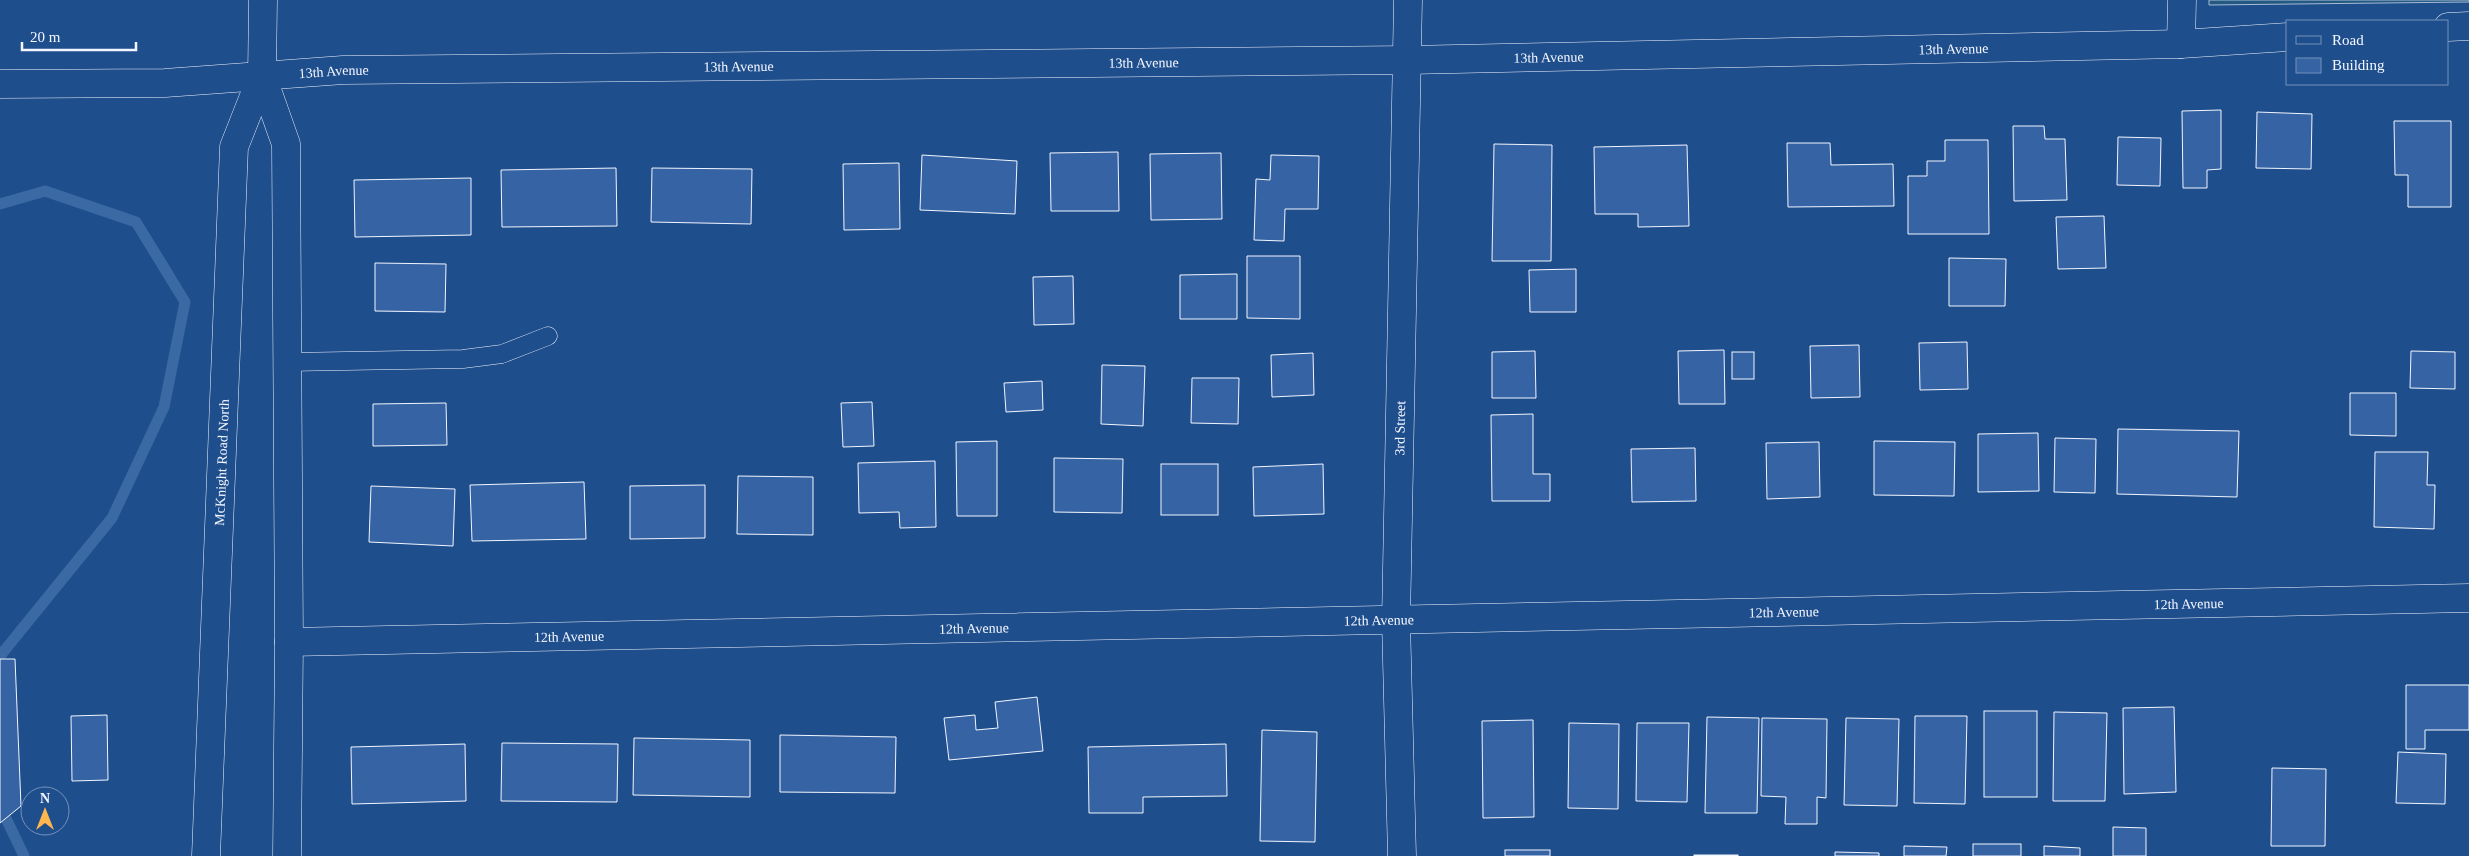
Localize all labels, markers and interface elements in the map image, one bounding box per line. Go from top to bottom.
scale bar [22,20,136,52]
legend [2286,20,2449,85]
text: 20 m [30,29,61,45]
text: Road [2332,32,2364,48]
street label: 13th Avenue [1918,40,1989,57]
street label: 13th Avenue [1513,49,1584,65]
street label: 13th Avenue [1108,55,1179,70]
text: Building [2332,57,2385,73]
street label: 13th Avenue [703,58,774,74]
street label: 13th Avenue [298,62,369,81]
street label: McKnight Road North [212,399,232,526]
street label: 3rd Street [1392,400,1408,456]
street label: 12th Avenue [2153,595,2224,612]
street label: 12th Avenue [1748,604,1819,620]
street label: 12th Avenue [1344,612,1414,628]
street label: 12th Avenue [939,620,1009,636]
street label: 12th Avenue [534,628,604,645]
north arrow [20,786,70,836]
text: N [40,791,50,806]

